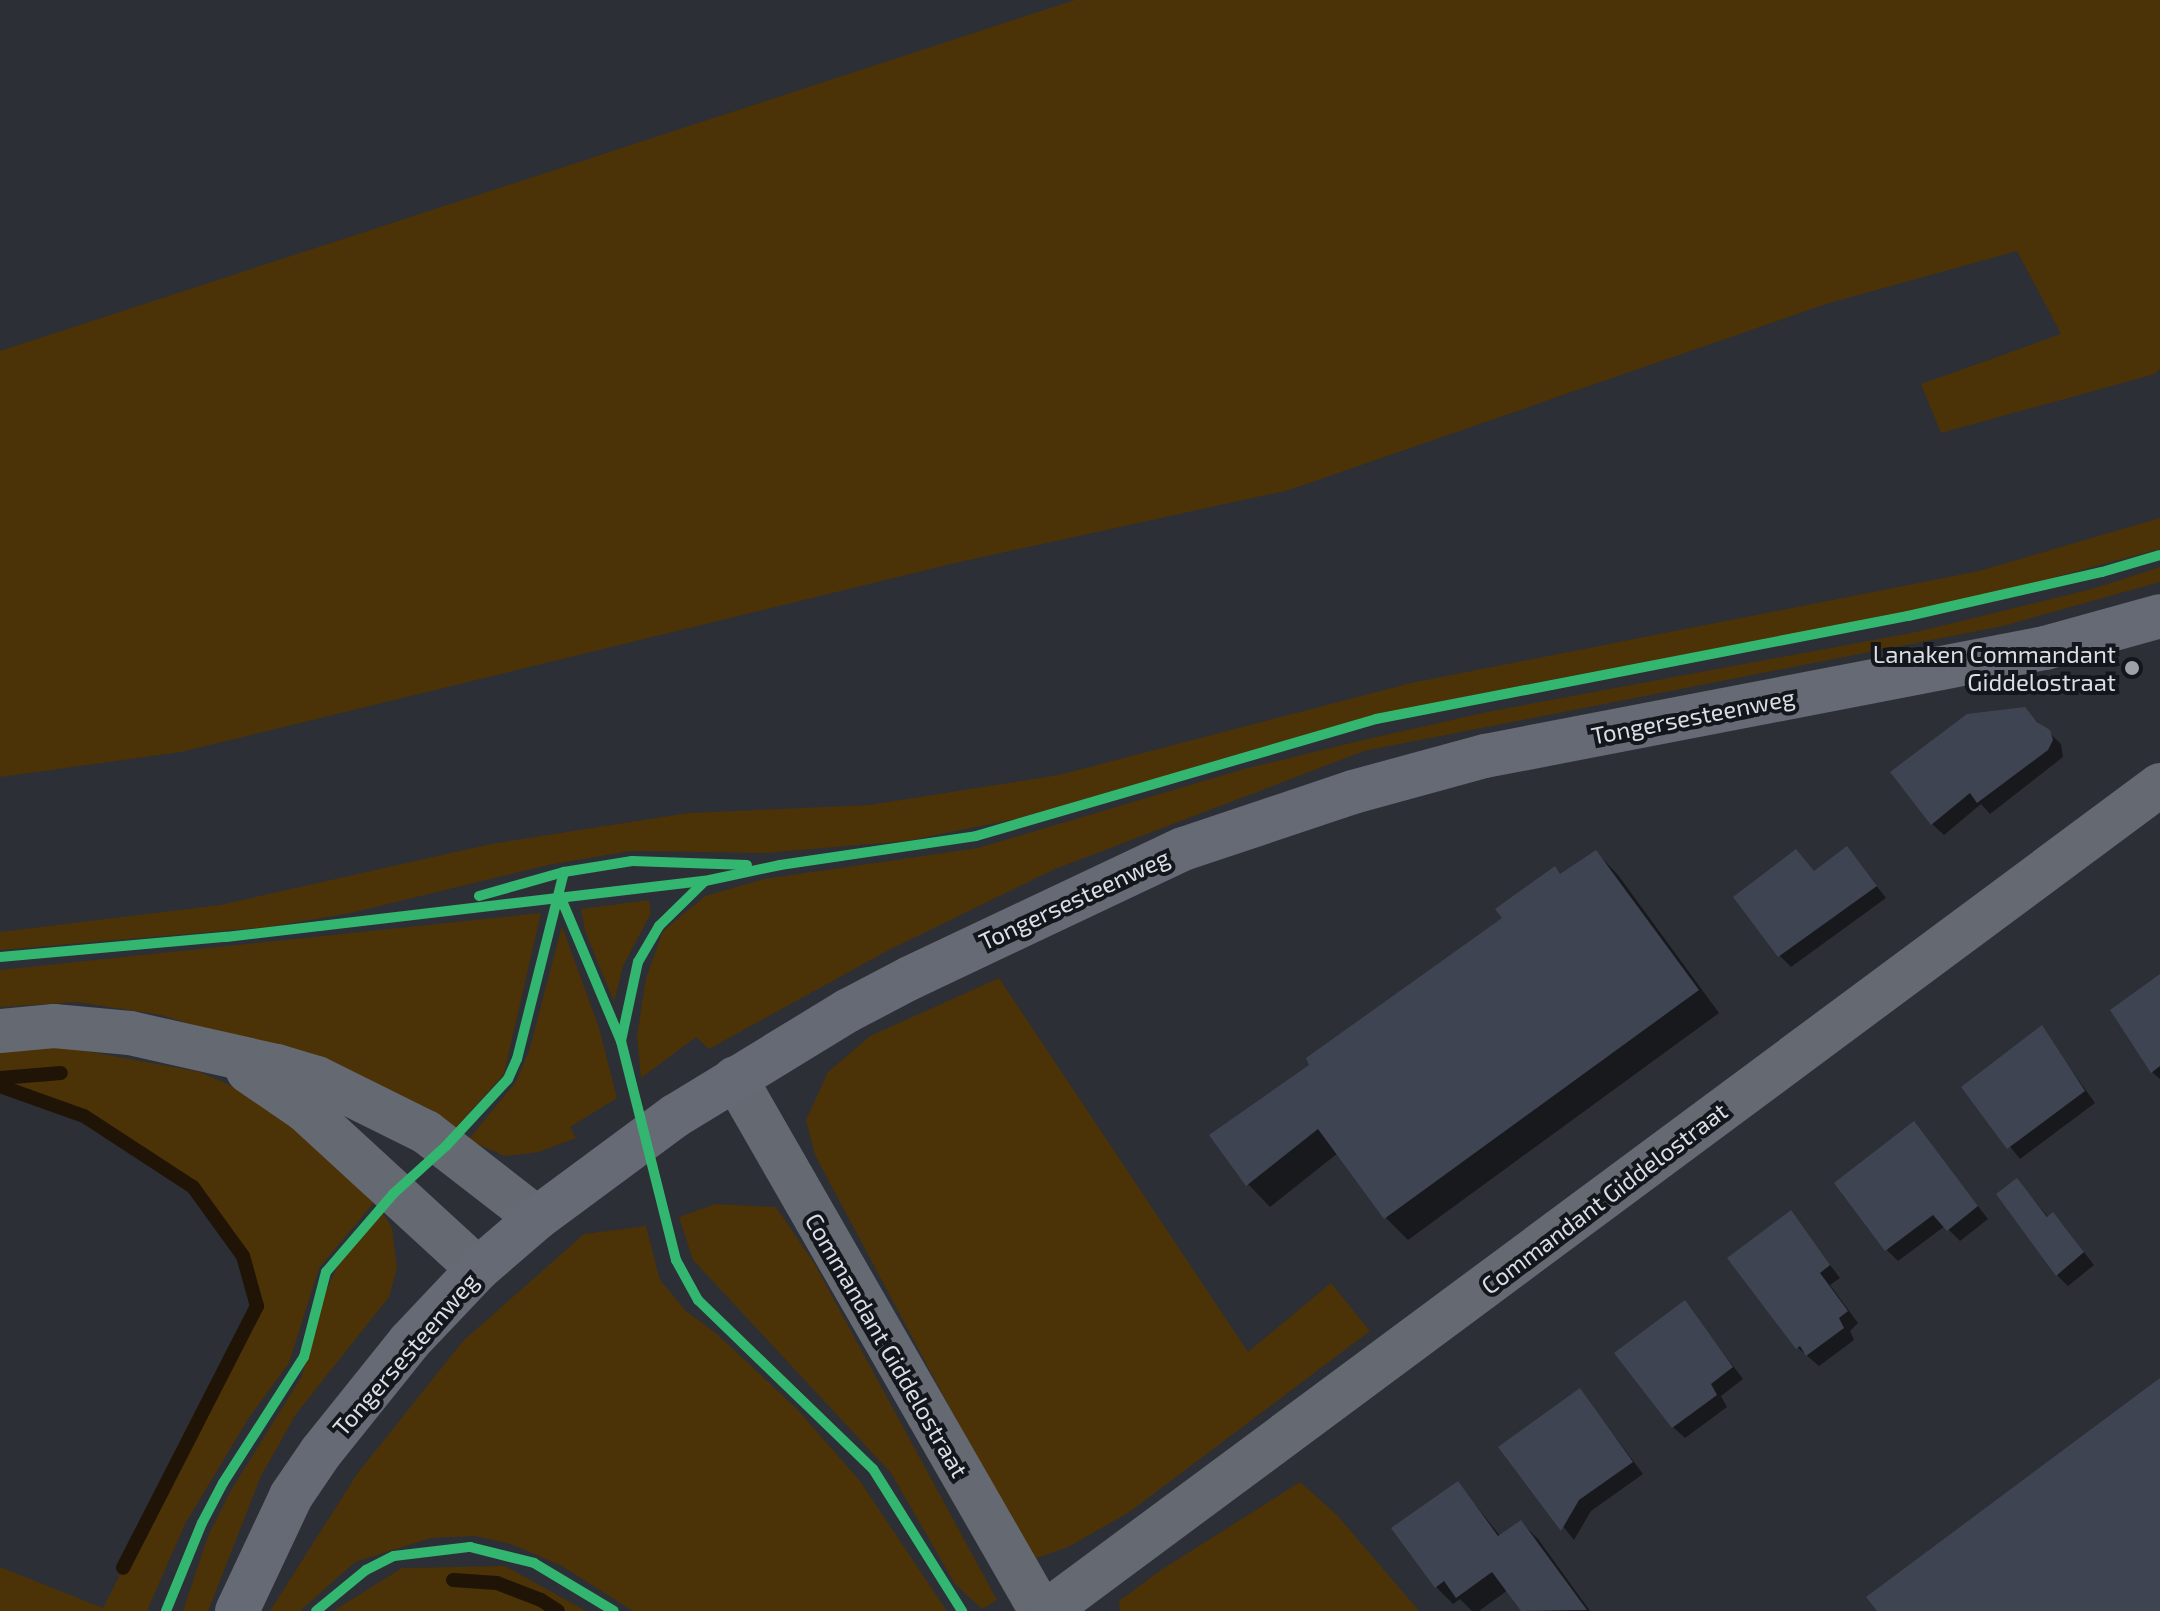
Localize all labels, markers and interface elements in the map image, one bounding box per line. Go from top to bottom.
place label: Lanaken Commandant Giddelostraat [1873,640,2116,696]
marker: Lanaken Commandant Giddelostraat [2123,659,2141,677]
street label: Tongersesteenweg [1589,682,1797,750]
street label: Tongersesteenweg [974,842,1174,956]
street label: Commandant Giddelostraat [1475,1096,1733,1300]
street label: Commandant Giddelostraat [799,1208,975,1482]
street label: Tongersesteenweg [326,1267,484,1441]

